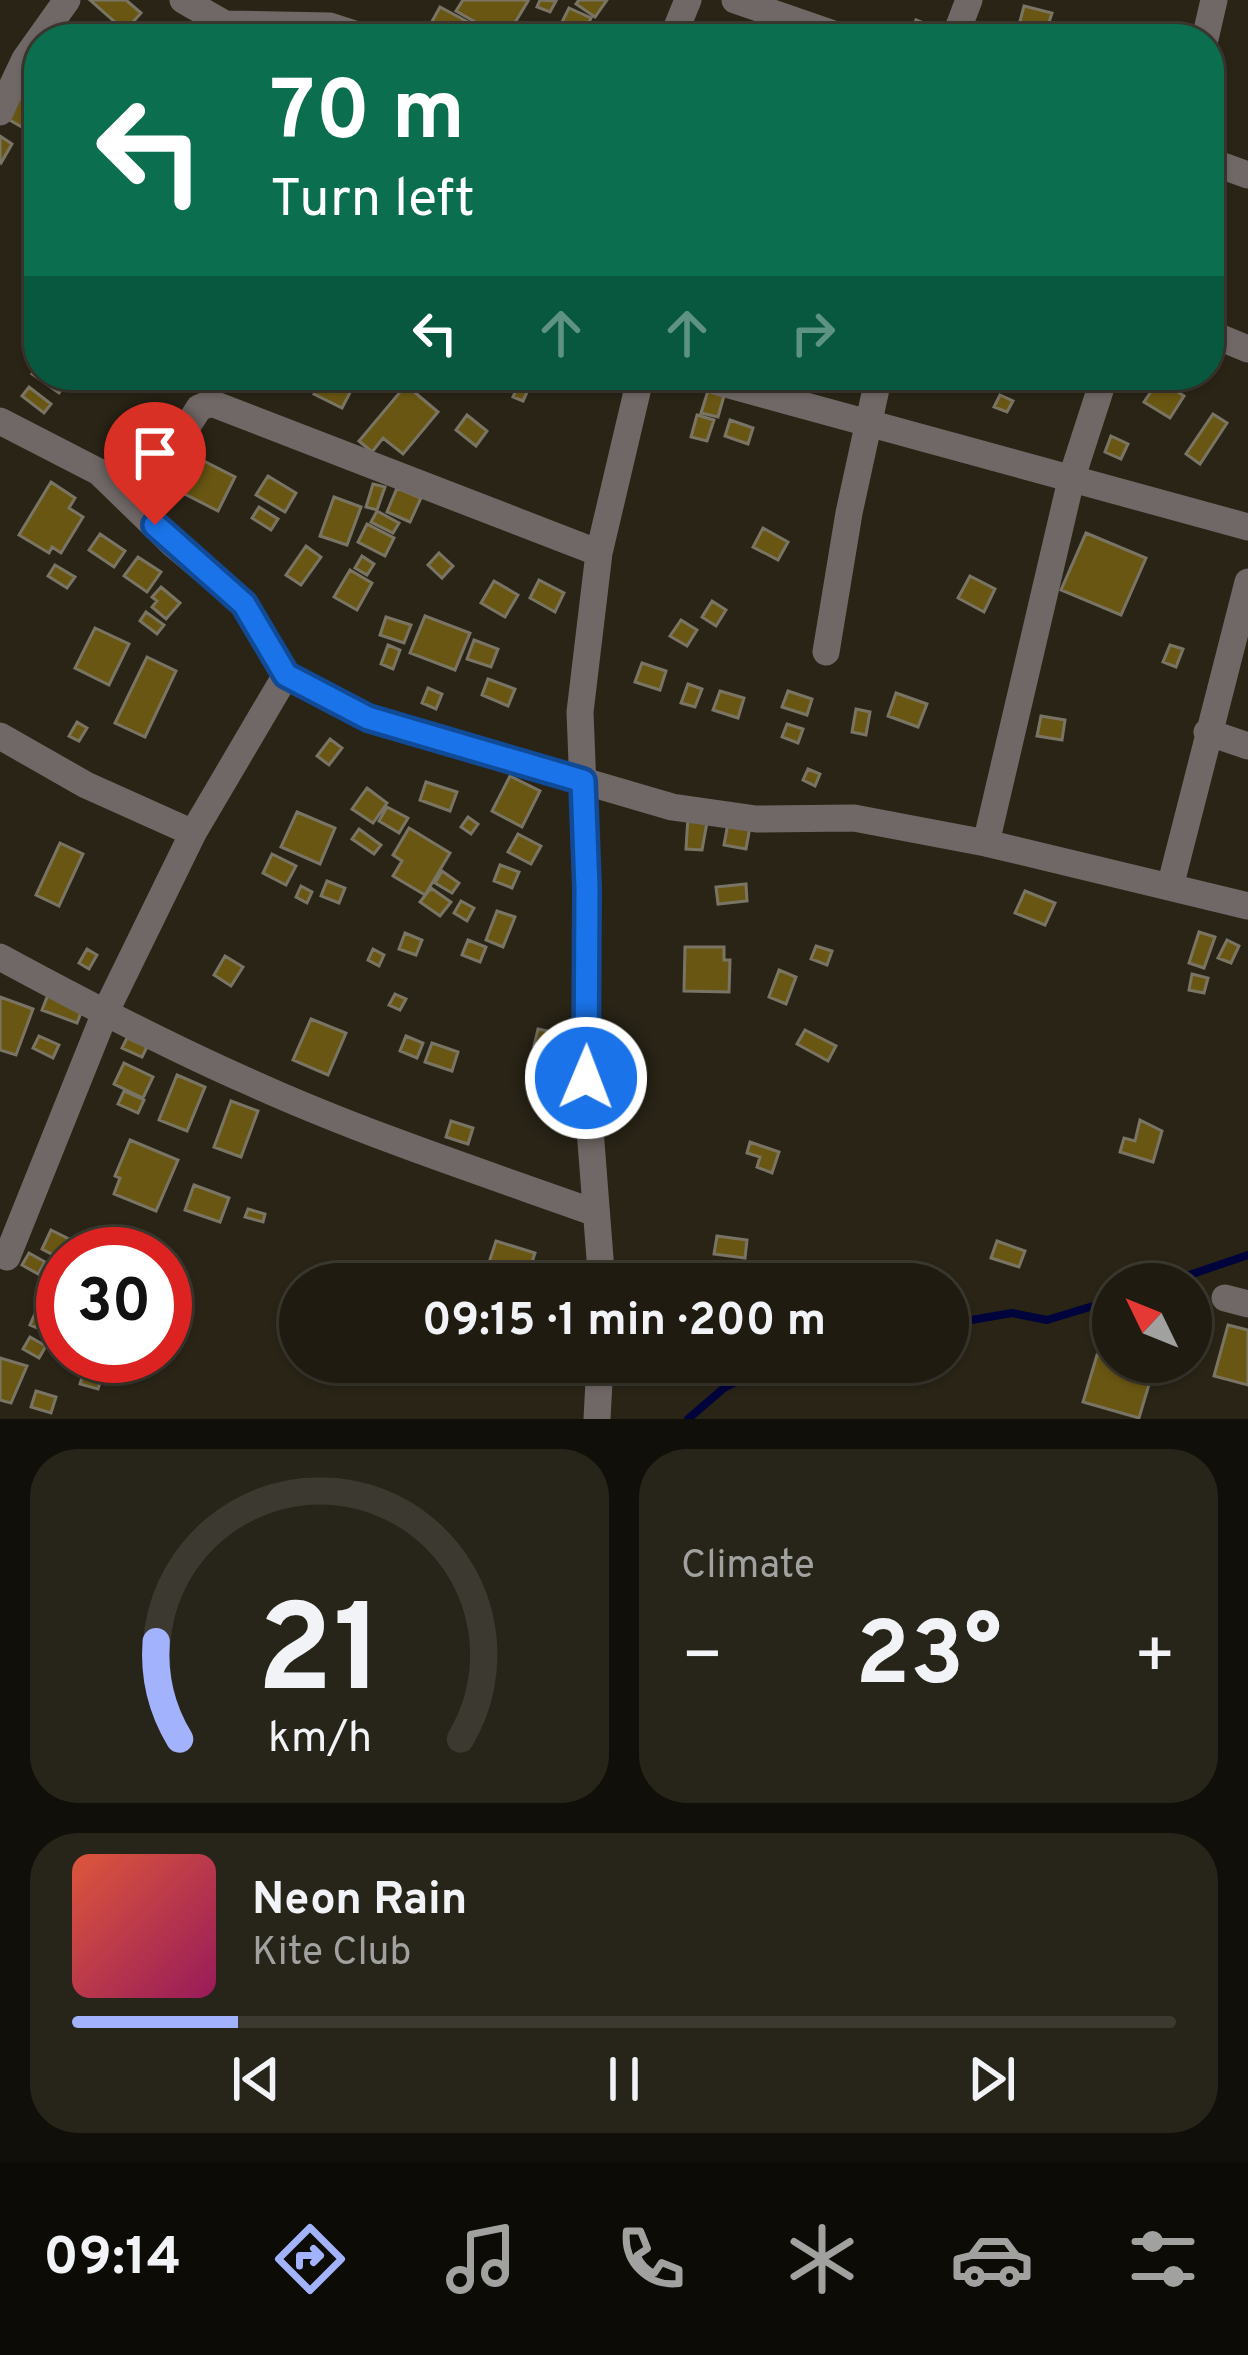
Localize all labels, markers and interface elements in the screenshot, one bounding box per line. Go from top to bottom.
text: 70 m [270,63,465,169]
icon: left [72,72,228,228]
text: Turn left [270,167,475,236]
icon: left [402,300,468,366]
icon: ahead [528,300,594,366]
icon: ahead [654,300,720,366]
icon: right [780,300,846,366]
pin [104,402,206,525]
icon: arrive [122,420,188,486]
position arrow [523,1015,649,1141]
speed limit sign: 30 [36,1227,192,1383]
north arrow [1092,1263,1212,1383]
map controls [1092,1263,1212,1383]
text: 09:15 · 1 min · 200 m [422,1294,826,1351]
text: Climate [681,1543,815,1592]
text: 21 [256,1578,383,1736]
text: 23° [855,1603,1002,1716]
text: − [681,1618,724,1701]
text: + [1133,1618,1176,1701]
text: km/h [267,1713,372,1767]
text: Neon Rain [252,1873,468,1930]
text: Kite Club [252,1930,411,1979]
icon: previous [223,2046,289,2112]
icon: pause [591,2046,657,2112]
icon: next [959,2046,1025,2112]
icon: directions [268,2217,352,2301]
icon: music [439,2217,523,2301]
icon: phone [609,2217,693,2301]
icon: climate [780,2217,864,2301]
icon: car [950,2217,1034,2301]
icon: filters [1121,2217,1205,2301]
text: 09:14 [43,2225,181,2294]

